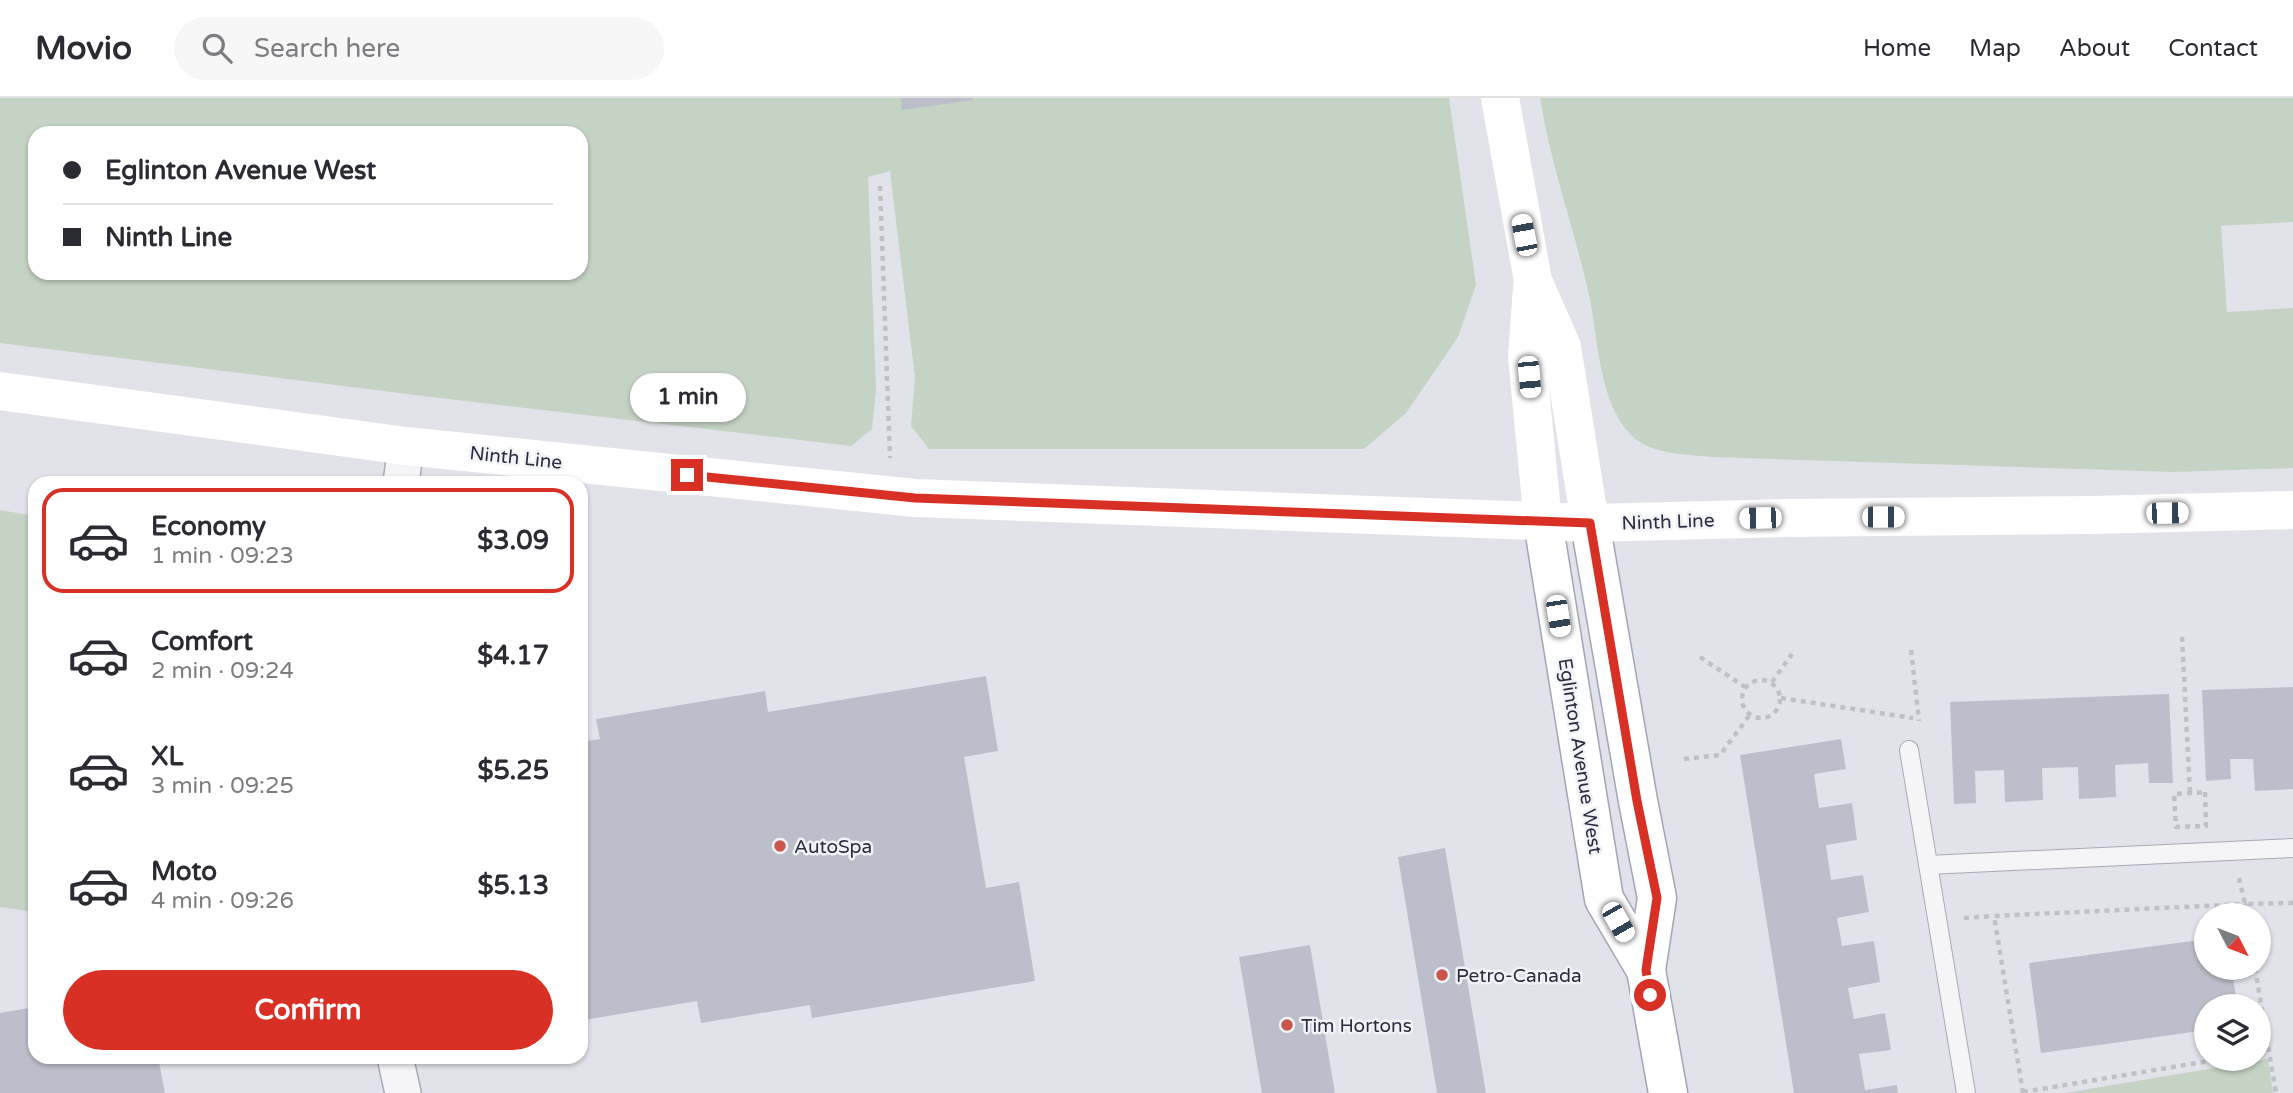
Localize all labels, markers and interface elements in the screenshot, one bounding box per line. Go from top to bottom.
search box [174,17,664,80]
text: Movio [35,29,132,68]
icon: search [198,29,236,67]
text: Search here [254,33,400,64]
text: Home [1863,34,1931,63]
text: Map [1969,34,2021,63]
text: About [2059,34,2130,63]
text: Contact [2168,34,2258,63]
text: Eglinton Avenue West [105,155,376,186]
car [1510,212,1539,258]
text: Ninth Line [105,222,232,253]
car [1517,355,1542,399]
callout: 1 min [629,374,745,422]
text: 1 min [657,383,719,411]
street label: Ninth Line [469,442,563,474]
route end [671,459,703,491]
car [2146,502,2189,524]
car [1739,507,1782,529]
car [1863,507,1905,528]
icon: car [67,509,130,572]
street label: Ninth Line [1621,509,1715,535]
text: Economy [151,511,266,542]
text: $3.09 [477,525,549,556]
text: 1 min · 09:23 [151,542,294,570]
car [1545,594,1572,638]
icon: car [67,624,130,687]
text: Comfort [151,626,253,657]
text: $4.17 [477,640,549,671]
text: 2 min · 09:24 [151,657,294,685]
street label: Eglinton Avenue West [1554,657,1606,856]
icon: car [67,739,130,802]
text: XL [151,741,183,772]
text: $5.25 [477,755,549,786]
text: 3 min · 09:25 [151,772,294,800]
place label: AutoSpa [794,836,872,858]
marker: AutoSpa [772,838,788,854]
icon: car [67,854,130,917]
text: Moto [151,856,217,887]
text: $5.13 [477,870,549,901]
text: 4 min · 09:26 [151,887,294,915]
car [1599,899,1638,945]
north arrow [2194,903,2272,980]
map controls [2194,903,2271,1071]
place label: Petro-Canada [1456,965,1582,987]
marker: Petro-Canada [1434,967,1450,983]
button: Confirm [63,970,553,1050]
route start [1634,979,1666,1011]
button: layers [2194,994,2271,1071]
place label: Tim Hortons [1301,1015,1412,1037]
marker: Tim Hortons [1279,1017,1295,1033]

